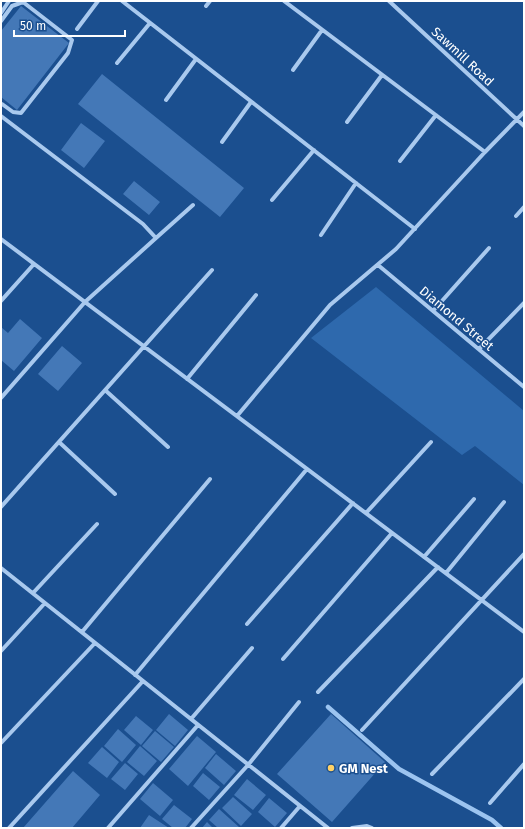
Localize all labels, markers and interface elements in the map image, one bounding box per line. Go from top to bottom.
scale bar [14,12,125,38]
text: 50 m [20,19,46,33]
street label: Sawmill Road [429,24,497,89]
street label: Diamond Street [417,283,497,354]
place label: GM Nest [339,761,389,776]
marker: GM Nest [326,763,336,773]

